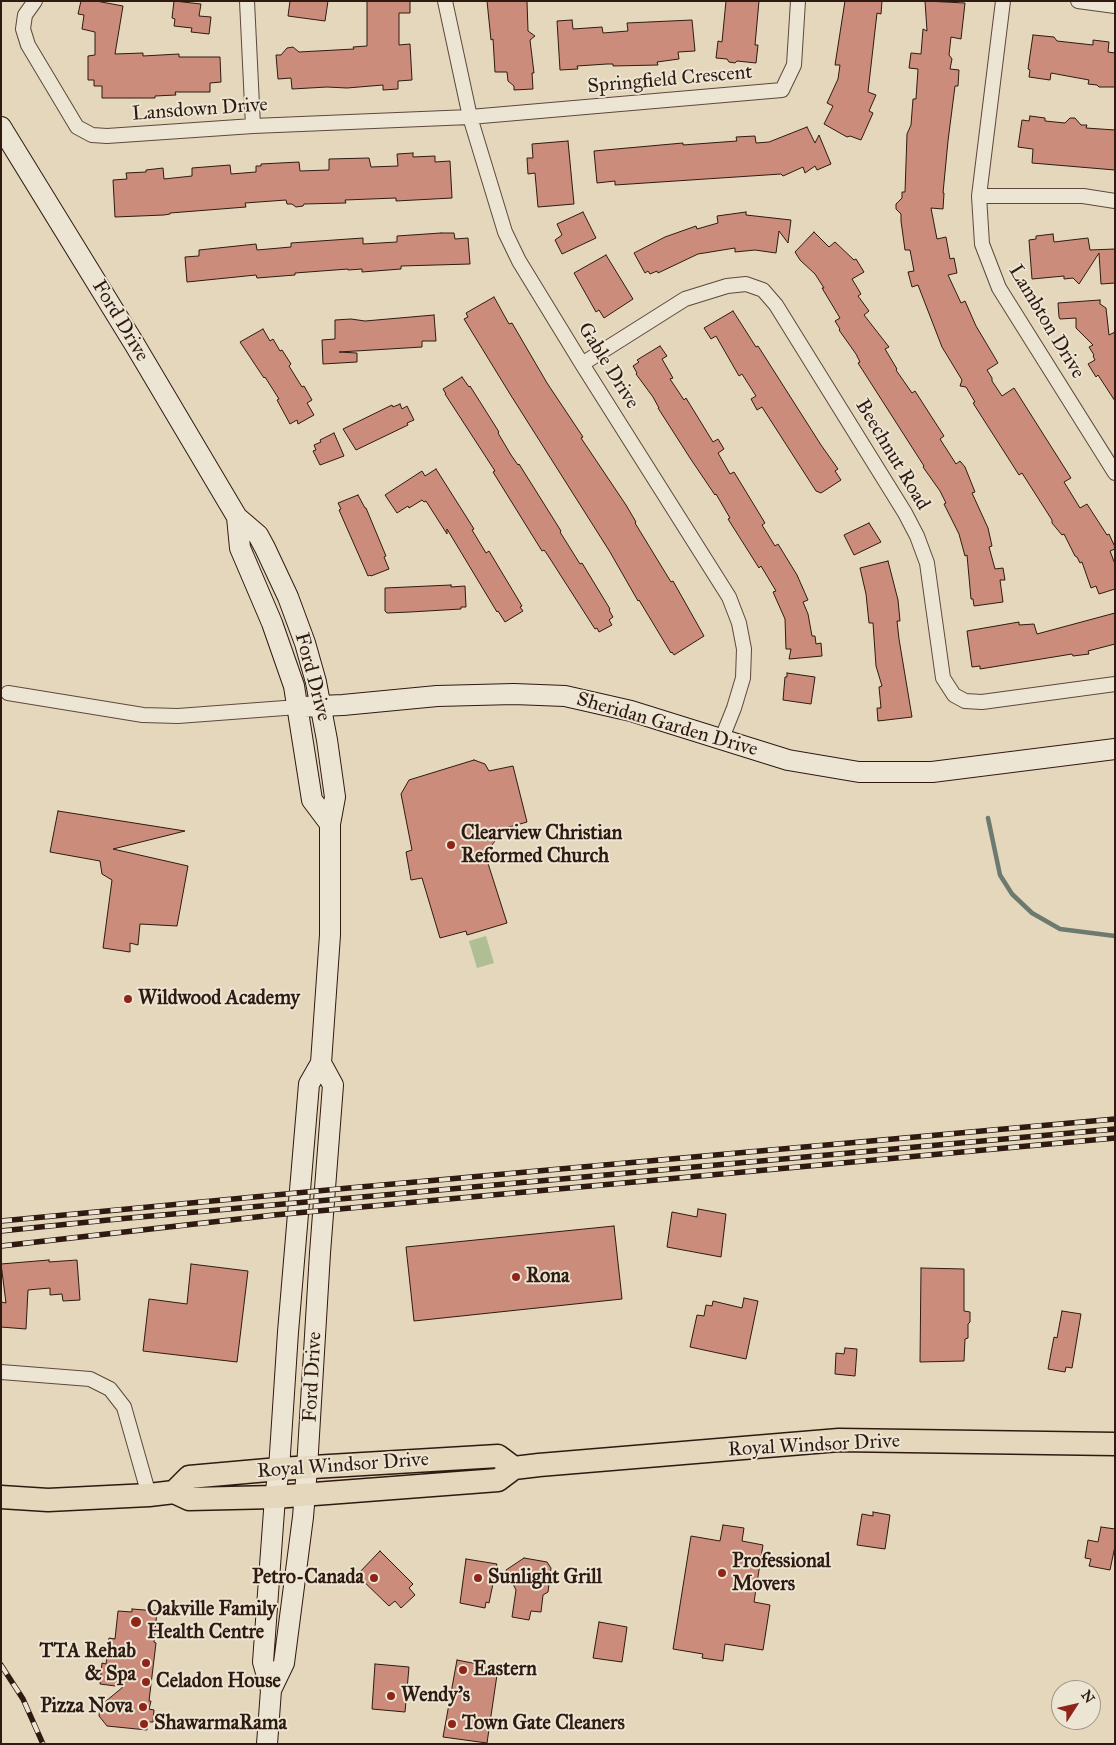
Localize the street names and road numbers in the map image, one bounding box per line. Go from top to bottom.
street label: Springfield Crescent [587,61,753,99]
street label: Lansdown Drive [131,93,269,127]
street label: Lambton Drive [1003,261,1089,383]
street label: Ford Drive [86,276,154,366]
street label: Gable Drive [572,319,644,413]
street label: Beechnut Road [850,395,934,515]
street label: Ford Drive [289,630,335,724]
street label: Sheridan Garden Drive [574,688,760,762]
street label: Ford Drive [299,1331,327,1423]
street label: Royal Windsor Drive [727,1430,901,1462]
street label: Royal Windsor Drive [256,1448,430,1484]

